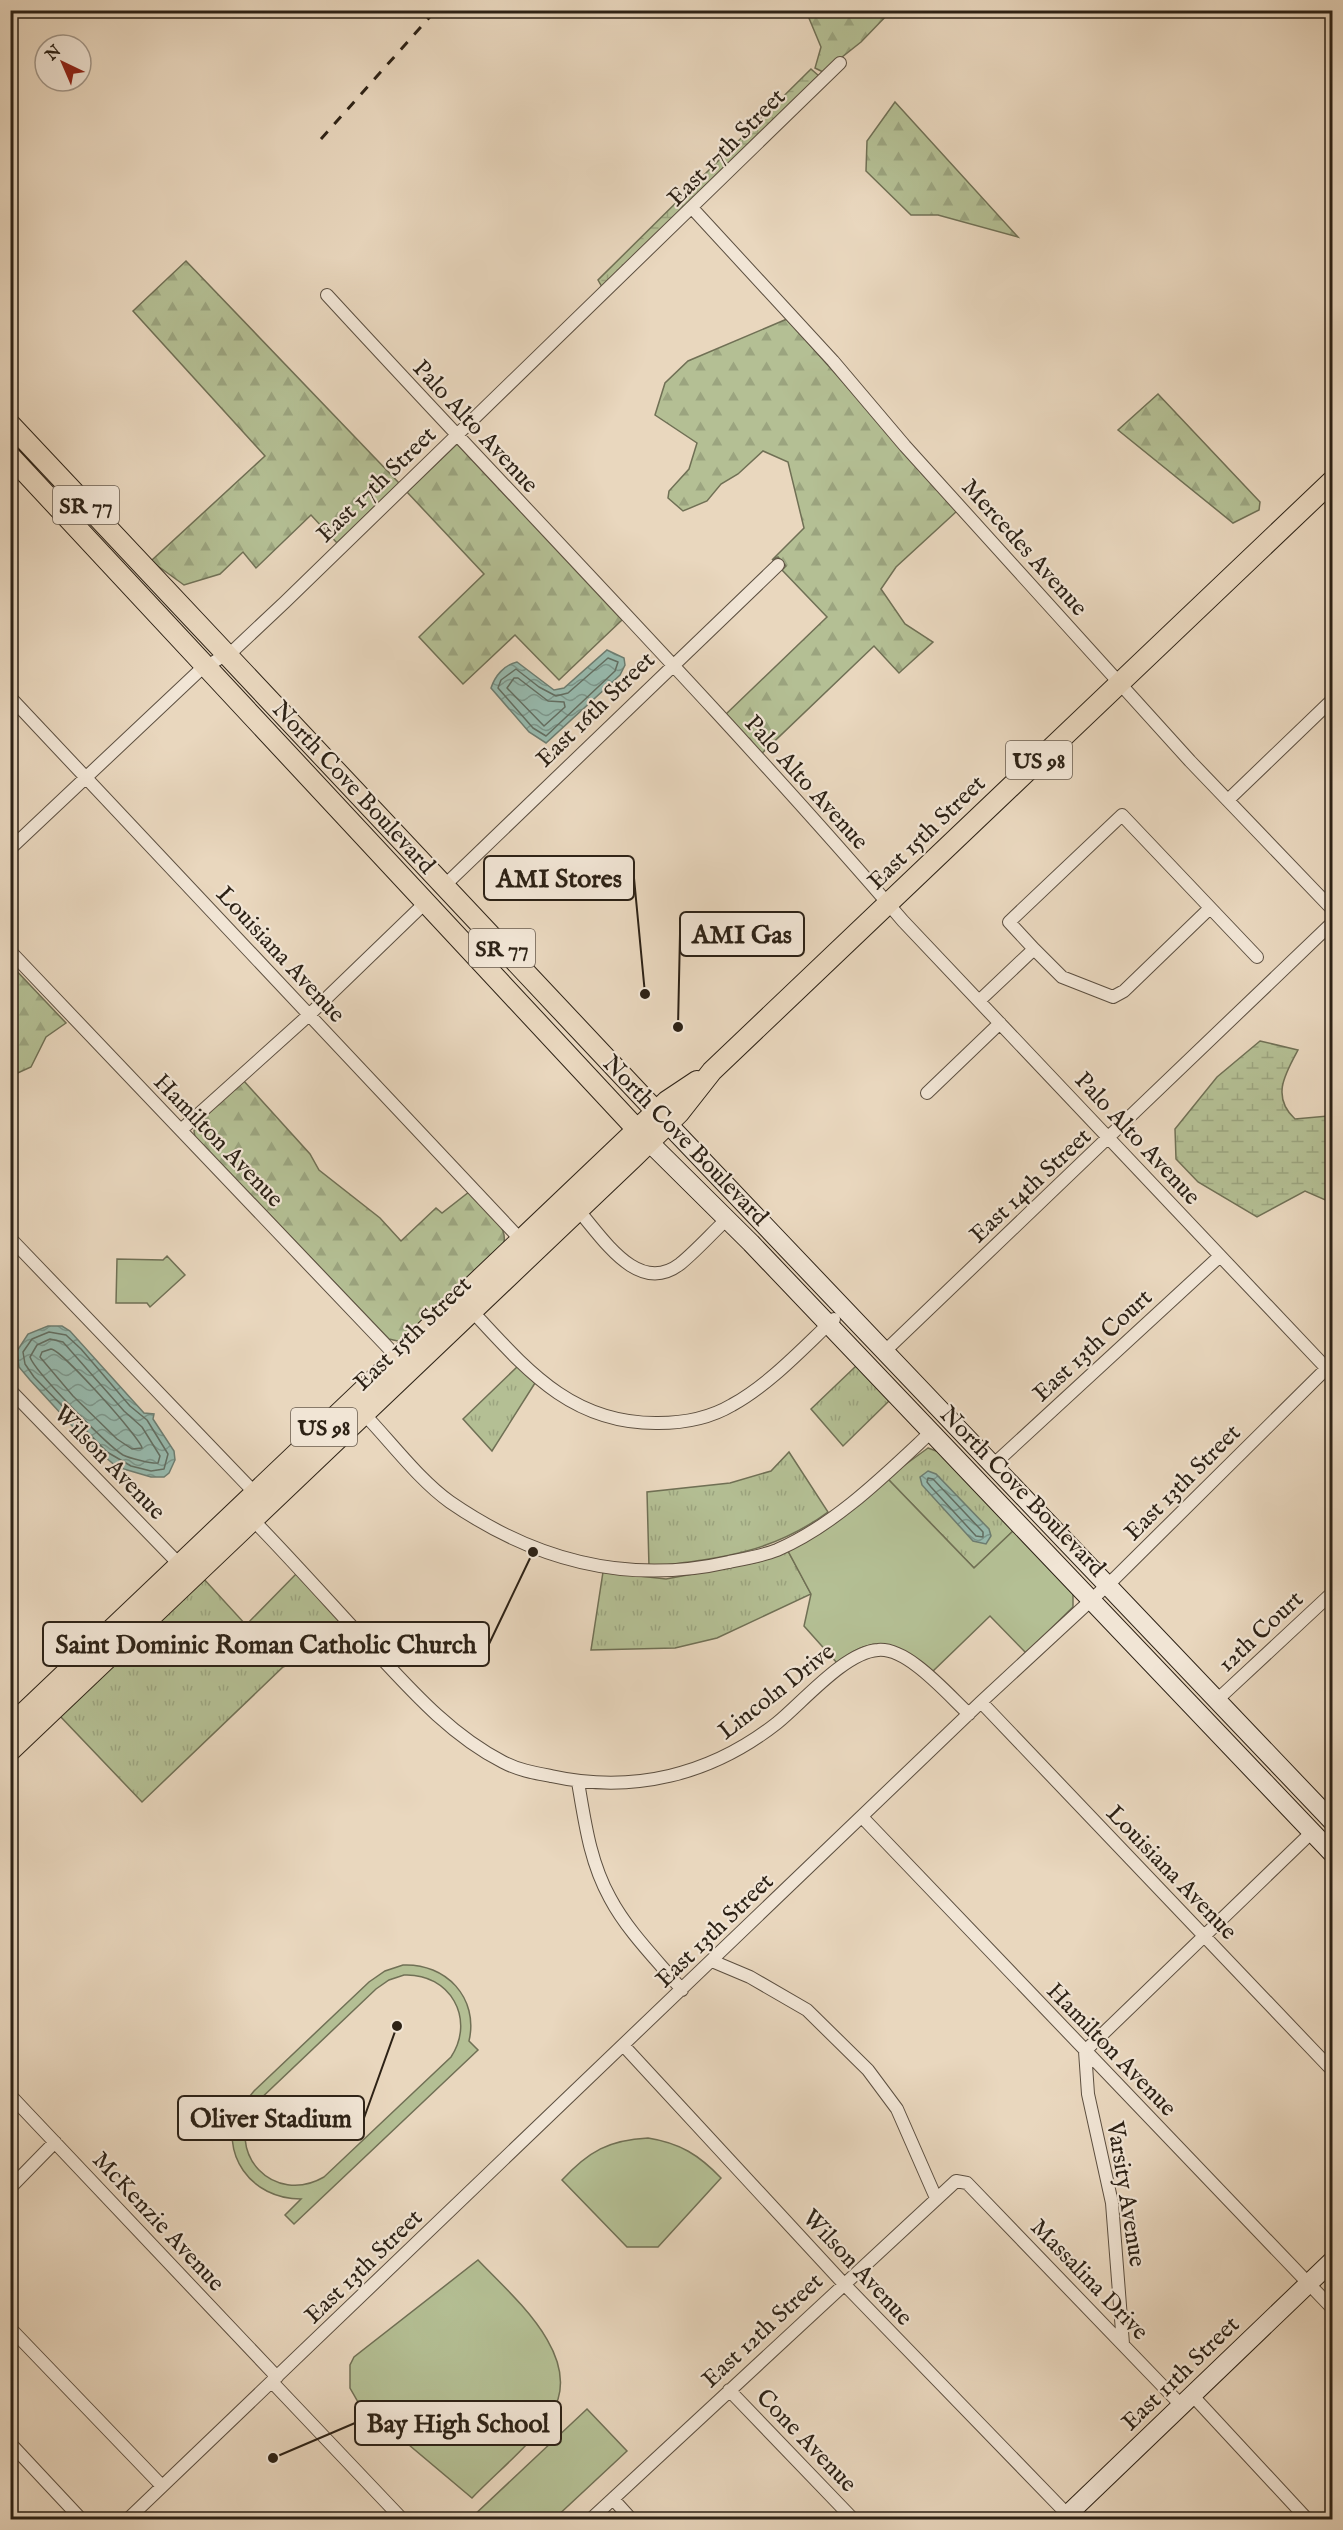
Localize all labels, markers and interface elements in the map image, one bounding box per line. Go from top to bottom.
north arrow [33,33,93,93]
text: N [41,42,66,66]
street label: East 17th Street [661,82,793,214]
street label: Palo Alto Avenue [405,354,545,500]
street label: East 17th Street [311,420,444,550]
street label: Mercedes Avenue [954,473,1094,623]
road number: SR 77 [53,486,119,524]
street label: East 16th Street [530,645,662,775]
street label: North Cove Boulevard [265,695,441,881]
street label: Palo Alto Avenue [737,709,875,857]
road number: US 98 [1006,741,1072,779]
street label: East 15th Street [861,769,993,897]
callout: AMI Stores [484,856,634,900]
text: AMI Stores [495,863,622,896]
street label: Louisiana Avenue [209,880,351,1030]
callout: AMI Gas [680,912,804,956]
text: AMI Gas [691,919,792,952]
road number: SR 77 [469,929,535,967]
street label: North Cove Boulevard [595,1049,775,1233]
street label: Palo Alto Avenue [1067,1066,1207,1212]
street label: Hamilton Avenue [146,1067,290,1215]
street label: East 14th Street [964,1122,1098,1250]
street label: East 15th Street [347,1270,479,1398]
street label: East 13th Court [1027,1283,1159,1409]
street label: Wilson Avenue [46,1399,172,1527]
street label: North Cove Boulevard [932,1400,1112,1584]
road number: US 98 [291,1408,357,1446]
street label: East 13th Street [1118,1418,1248,1548]
street label: 12th Court [1212,1585,1310,1680]
callout: Saint Dominic Roman Catholic Church [43,1622,489,1666]
text: Saint Dominic Roman Catholic Church [55,1629,478,1662]
street label: Lincoln Drive [712,1637,842,1747]
street label: Louisiana Avenue [1099,1799,1243,1947]
street label: East 13th Street [649,1867,781,1995]
street label: Hamilton Avenue [1039,1976,1183,2124]
callout: Oliver Stadium [178,2096,364,2140]
text: Oliver Stadium [190,2103,352,2136]
street label: Varsity Avenue [1099,2118,1152,2269]
street label: McKenzie Avenue [85,2145,231,2299]
street label: East 13th Street [298,2203,430,2331]
street label: Wilson Avenue [795,2203,919,2333]
street label: Massalina Drive [1023,2213,1155,2347]
street label: East 12th Street [696,2267,830,2395]
street label: East 11th Street [1115,2310,1247,2438]
street label: Cone Avenue [749,2383,863,2499]
callout: Bay High School [355,2401,561,2445]
text: Bay High School [367,2408,550,2441]

